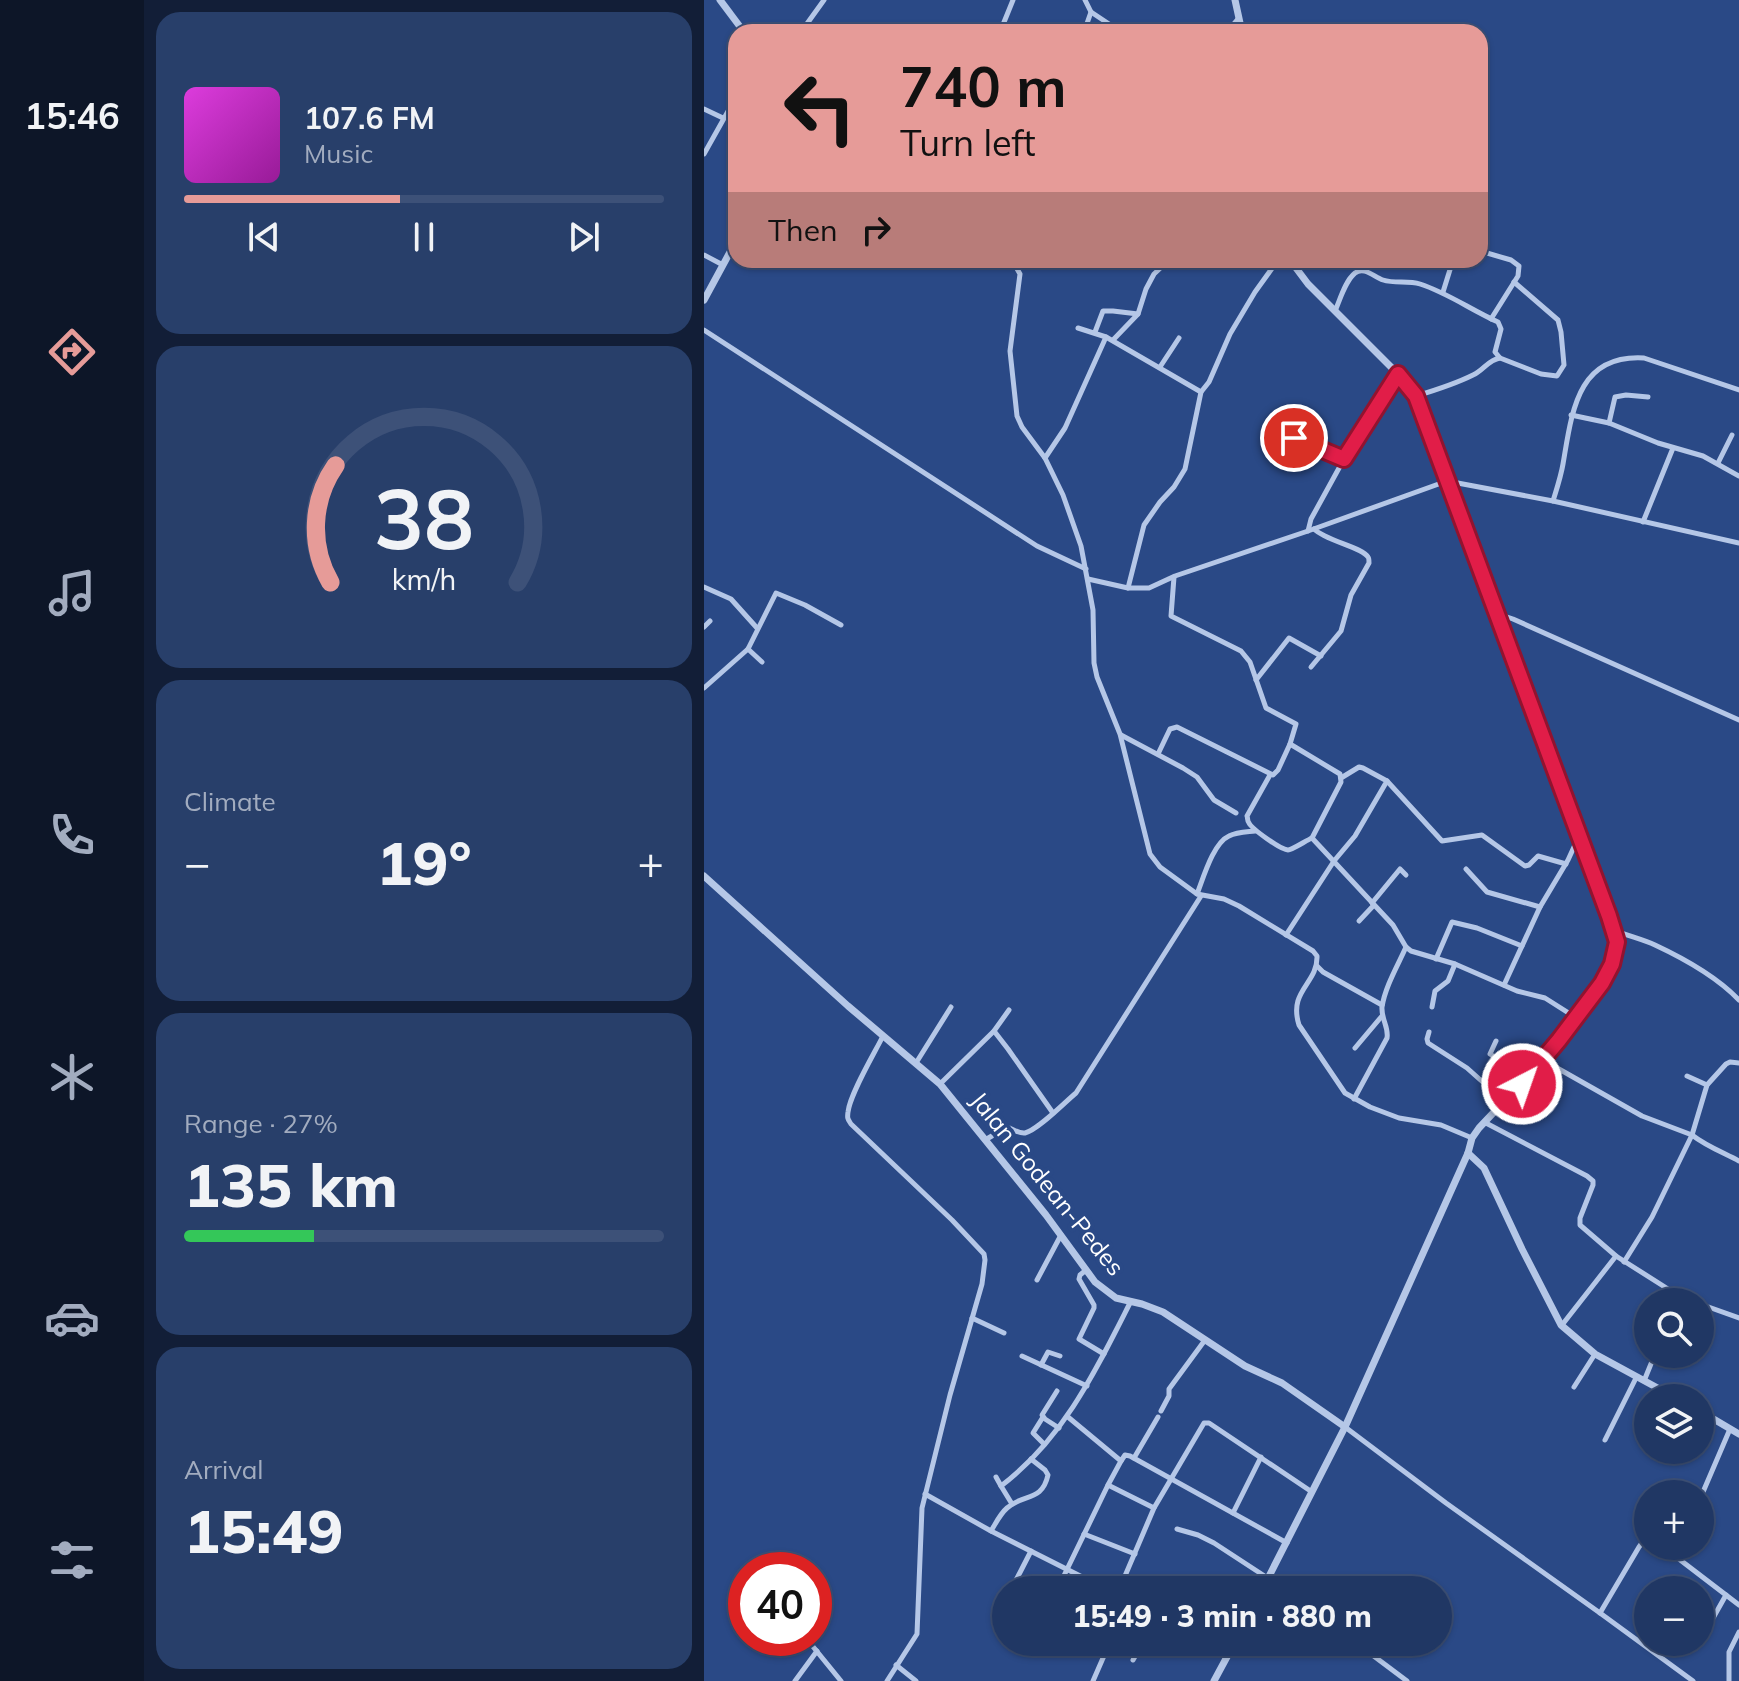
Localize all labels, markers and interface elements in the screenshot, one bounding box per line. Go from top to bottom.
text: 740 m [900,51,1067,121]
icon: left [768,56,872,160]
text: 15:46 [24,93,120,138]
text: 107.6 FM [304,99,435,137]
text: Turn left [900,120,1036,165]
text: Music [304,137,373,170]
icon: right [854,208,898,252]
text: Then [768,211,838,249]
icon: previous [242,215,286,259]
icon: pause [402,215,446,259]
icon: next [562,215,606,259]
icon: directions [44,324,100,380]
pin [1260,404,1328,472]
icon: arrive [1272,416,1316,460]
text: 38 [374,464,474,569]
text: km/h [392,561,456,597]
icon: music [44,565,100,621]
text: Climate [184,785,276,818]
icon: phone [44,807,100,863]
text: 19° [376,825,472,900]
text: − [184,835,210,890]
text: + [638,835,664,890]
position arrow [1480,1042,1564,1126]
icon: climate [44,1049,100,1105]
street label: Jalan Godean-Pedes [964,1085,1131,1281]
text: Range · 27% [184,1107,338,1140]
text: 135 km [184,1147,398,1222]
map controls [1634,1288,1714,1656]
button: search [1634,1288,1714,1368]
icon: car [44,1290,100,1346]
button: layers [1634,1384,1714,1464]
text: Arrival [184,1453,264,1486]
button: + [1634,1480,1714,1560]
text: 15:49 [184,1493,344,1568]
icon: filters [44,1532,100,1588]
speed limit sign: 40 [728,1552,832,1656]
button: − [1634,1576,1714,1656]
text: 15:49 · 3 min · 880 m [1072,1597,1372,1635]

